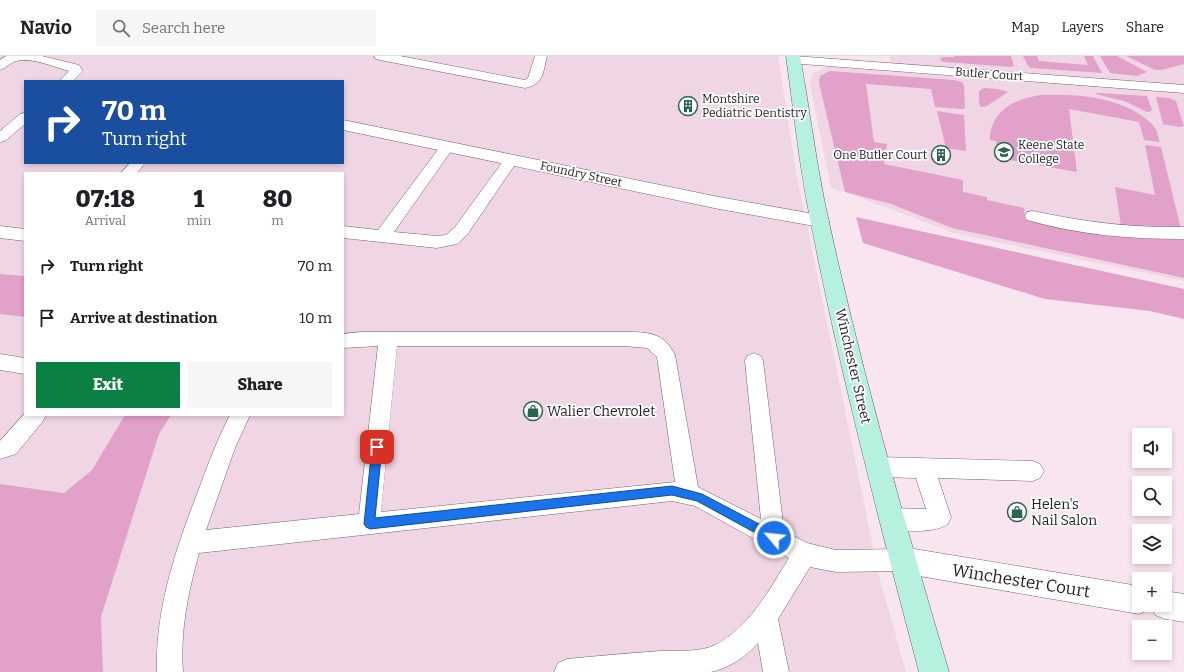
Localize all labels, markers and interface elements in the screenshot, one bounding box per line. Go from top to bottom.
search box [96,10,376,46]
text: Navio [20,16,72,39]
icon: search [110,17,132,39]
text: Search here [142,19,225,37]
text: Map [1011,19,1039,36]
text: Layers [1061,19,1104,36]
text: Share [1126,19,1164,36]
street label: Butler Court [954,65,1024,83]
place label: Montshire Pediatric Dentistry [702,92,807,120]
text: 70 m [102,94,166,127]
building icon: Montshire Pediatric Dentistry [677,95,699,117]
icon: right [36,96,88,148]
text: Turn right [102,128,187,150]
place label: Keene State College [1018,138,1084,166]
school or university icon: Keene State College [993,141,1015,163]
building icon: One Butler Court [930,144,952,166]
place label: One Butler Court [833,148,928,162]
street label: Foundry Street [539,158,624,190]
text: 07:18 [76,185,135,213]
text: 1 [194,185,204,213]
text: 80 [263,185,292,213]
text: Arrival [85,213,126,228]
text: min [187,213,211,228]
text: m [271,213,284,228]
icon: right [36,255,58,277]
text: Turn right [70,257,143,275]
text: 70 m [298,257,332,275]
icon: arrive [36,307,58,329]
street label: Winchester Street [831,307,875,425]
text: Arrive at destination [70,309,217,327]
text: 10 m [299,309,332,327]
button: Exit [36,362,180,408]
button: Share [188,362,332,408]
shop icon: Walier Chevrolet [522,400,544,422]
place label: Walier Chevrolet [547,403,655,420]
map controls [1132,428,1172,660]
button: sound [1132,428,1172,468]
pin [360,430,394,464]
icon: arrive [366,436,388,458]
button: search [1132,476,1172,516]
place label: Helen's Nail Salon [1031,496,1097,529]
shop icon: Helen's Nail Salon [1006,501,1028,523]
position arrow [753,517,795,559]
button: layers [1132,524,1172,564]
street label: Winchester Court [950,560,1092,602]
button: + [1132,572,1172,612]
button: − [1132,620,1172,660]

